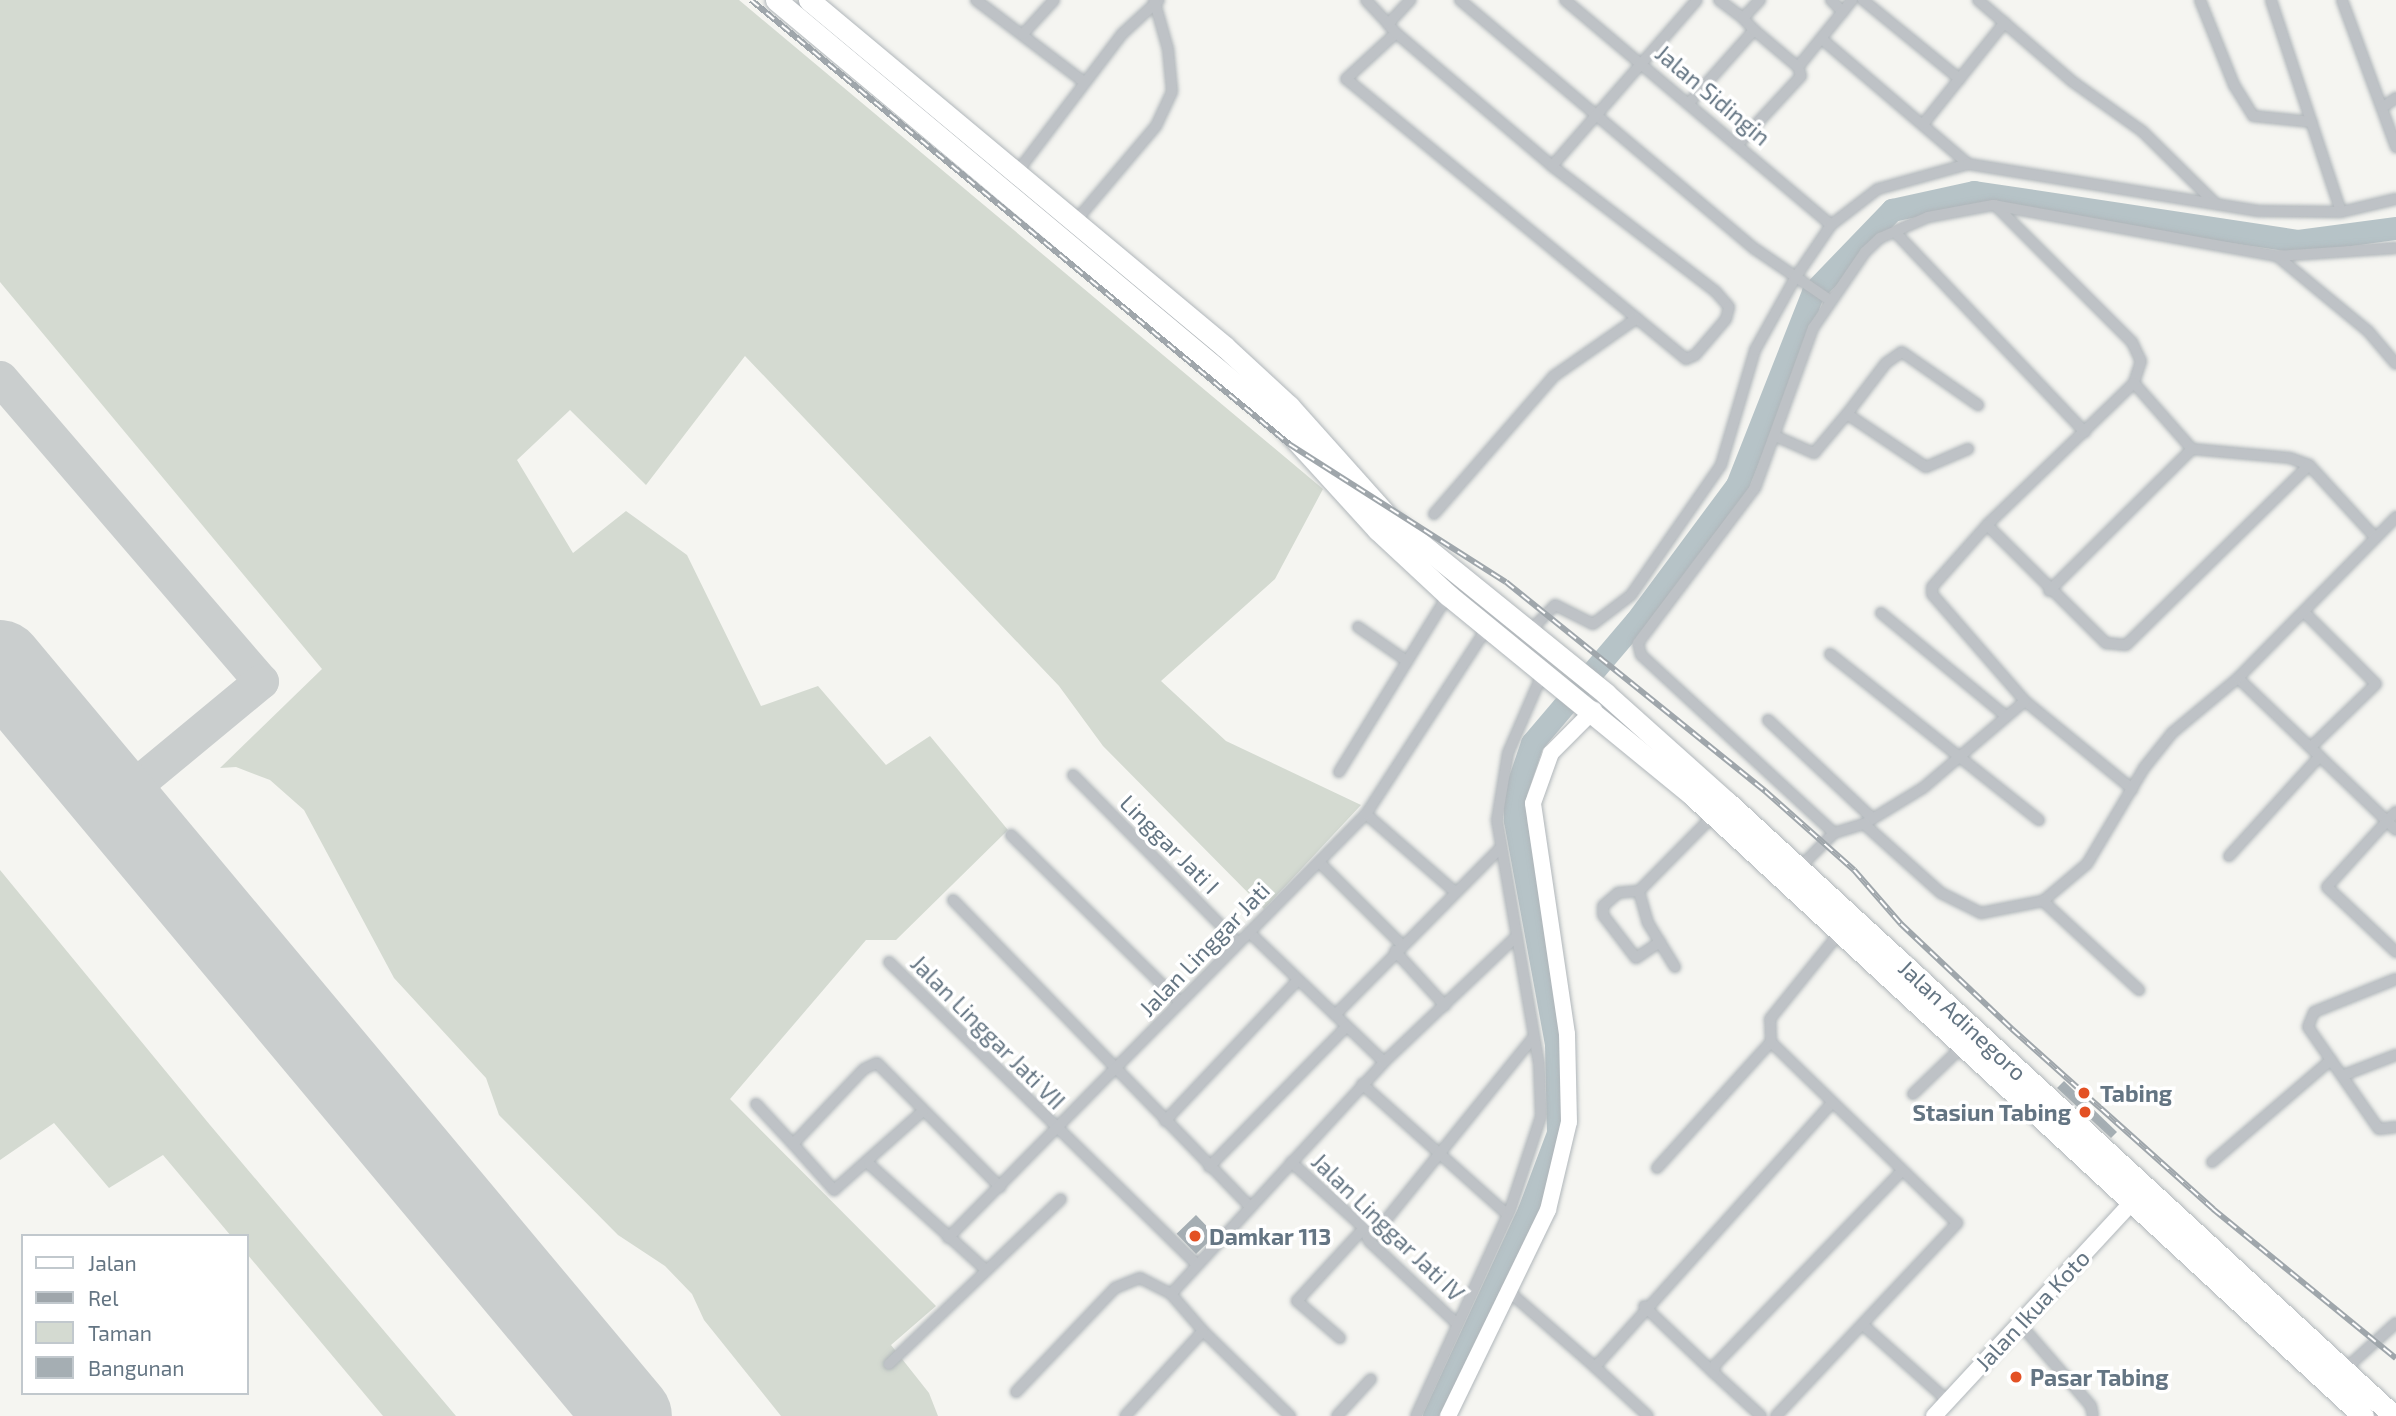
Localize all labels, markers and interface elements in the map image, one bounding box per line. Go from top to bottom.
street label: Jalan Sidingin [1650,39,1776,151]
street label: Linggar Jati I [1114,788,1226,900]
street label: Jalan Linggar Jati [1133,876,1275,1022]
street label: Jalan Linggar Jati VII [905,949,1071,1115]
street label: Jalan Adinegoro [1893,954,2033,1086]
place label: Tabing [2100,1079,2172,1107]
marker: Tabing [2074,1083,2094,1103]
place label: Stasiun Tabing [1912,1098,2071,1126]
marker: Stasiun Tabing [2077,1104,2093,1120]
street label: Jalan Linggar Jati IV [1306,1147,1470,1307]
place label: Damkar 113 [1209,1222,1332,1250]
marker: Damkar 113 [1187,1228,1203,1244]
legend [21,1234,248,1395]
street label: Jalan Ikua Koto [1969,1244,2095,1376]
text: Jalan [88,1250,137,1275]
text: Rel [88,1285,118,1310]
text: Taman [88,1320,152,1345]
text: Bangunan [88,1355,184,1380]
place label: Pasar Tabing [2030,1363,2169,1391]
marker: Pasar Tabing [2008,1369,2024,1385]

